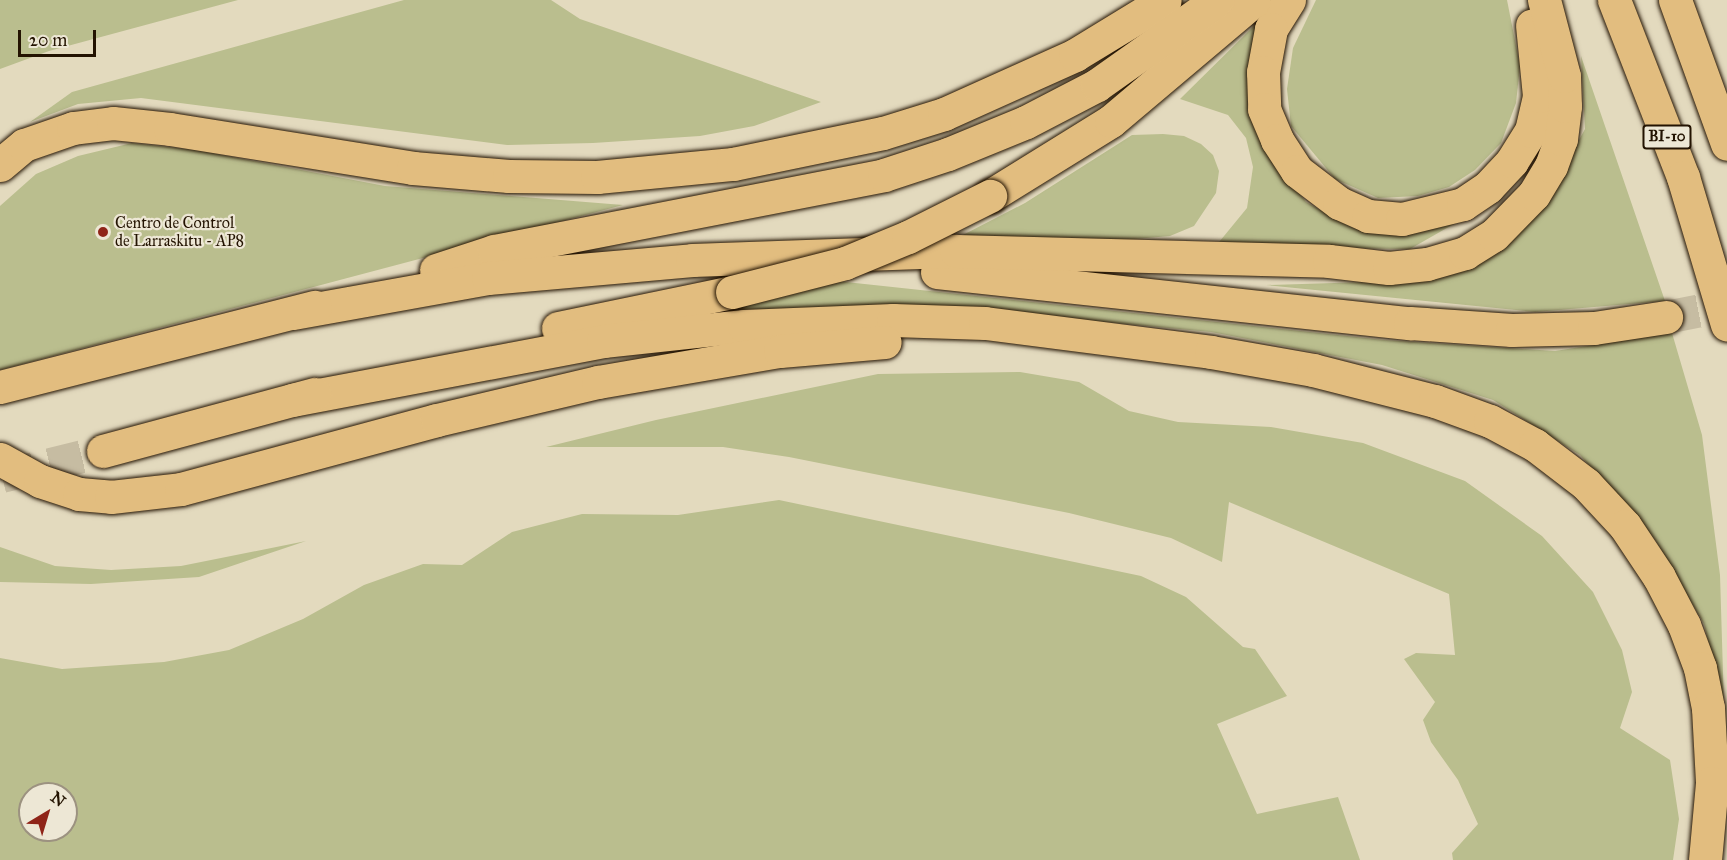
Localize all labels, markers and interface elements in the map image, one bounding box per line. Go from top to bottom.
scale bar [21,18,99,56]
text: 20 m [29,29,67,51]
road number: BI-10 [1642,125,1692,149]
place label: Centro de Control de Larraskitu - AP8 [115,213,244,251]
marker: Centro de Control de Larraskitu - AP8 [96,225,110,239]
north arrow [18,782,78,842]
text: N [47,787,69,811]

